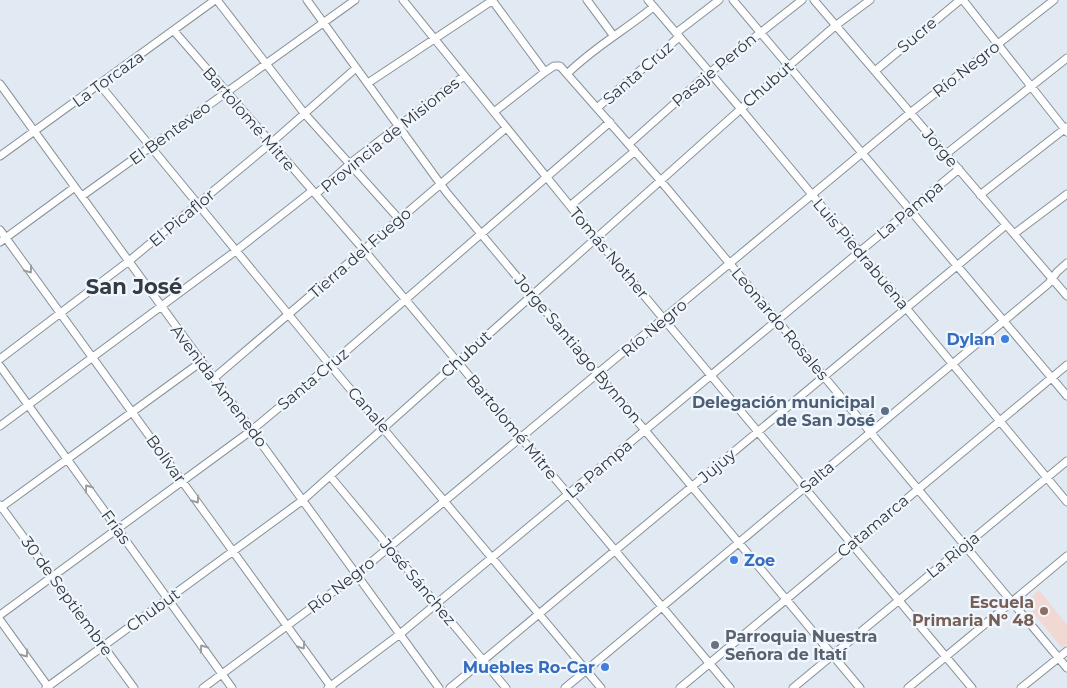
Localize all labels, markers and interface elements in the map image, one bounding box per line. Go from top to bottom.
street label: Sucre [893,13,941,57]
street label: Pasaje Perón [668,29,760,111]
street label: Santa Cruz [599,37,677,109]
street label: Río Negro [929,37,1003,101]
street label: La Torcaza [69,47,147,111]
street label: Chubut [739,56,798,111]
street label: Bartolomé Mitre [199,63,299,175]
street label: Provincia de Misiones [317,73,463,197]
street label: El Benteveo [126,97,214,169]
street label: Jorge [917,124,962,171]
street label: La Pampa [873,177,947,243]
street label: El Picaflor [145,185,219,251]
street label: Luis Piedrabuena [809,195,913,313]
street label: Tierra del Fuego [305,203,415,303]
street label: Tomás Nother [565,204,653,302]
one-way arrow [23,264,32,274]
street label: Leonardo Rosales [727,264,833,384]
street label: Jorge Santiago Bynnon [510,270,646,427]
district label: San José [86,274,182,299]
street label: Río Negro [617,295,691,361]
street label: Avenida Amenedo [167,321,271,451]
street label: Chubut [437,326,495,381]
place label: Dylan [946,330,995,349]
marker: Dylan [999,333,1011,345]
street label: Santa Cruz [274,344,352,414]
street label: Bartolomé Mitre [462,371,562,483]
street label: Canale [344,383,394,437]
place label: Delegación municipal de San José [692,393,875,430]
marker: Delegación municipal de San José [879,405,891,417]
street label: Bolívar [142,431,190,487]
street label: La Pampa [562,436,636,502]
street label: Jujuy [694,445,740,488]
street label: Salta [796,457,838,497]
one-way arrow [85,484,94,494]
street label: Catamarca [833,491,913,561]
one-way arrow [191,494,199,503]
street label: Frías [97,506,135,548]
street label: La Rioja [923,528,983,582]
street label: 30 de Septiembre [17,533,117,659]
street label: José Sánchez [376,534,460,629]
place label: Zoe [744,551,775,570]
street label: Río Negro [304,553,378,617]
marker: Zoe [728,554,740,566]
street label: Chubut [123,584,184,636]
place label: Escuela Primaria Nº 48 [912,593,1034,630]
marker: Escuela Primaria Nº 48 [1038,605,1050,617]
place label: Parroquia Nuestra Señora de Itatí [725,627,877,664]
marker: Parroquia Nuestra Señora de Itatí [709,639,721,651]
one-way arrow [296,640,305,650]
one-way arrow [200,645,210,654]
one-way arrow [19,648,28,658]
place label: Muebles Ro-Car [463,658,595,677]
marker: Muebles Ro-Car [599,661,611,673]

